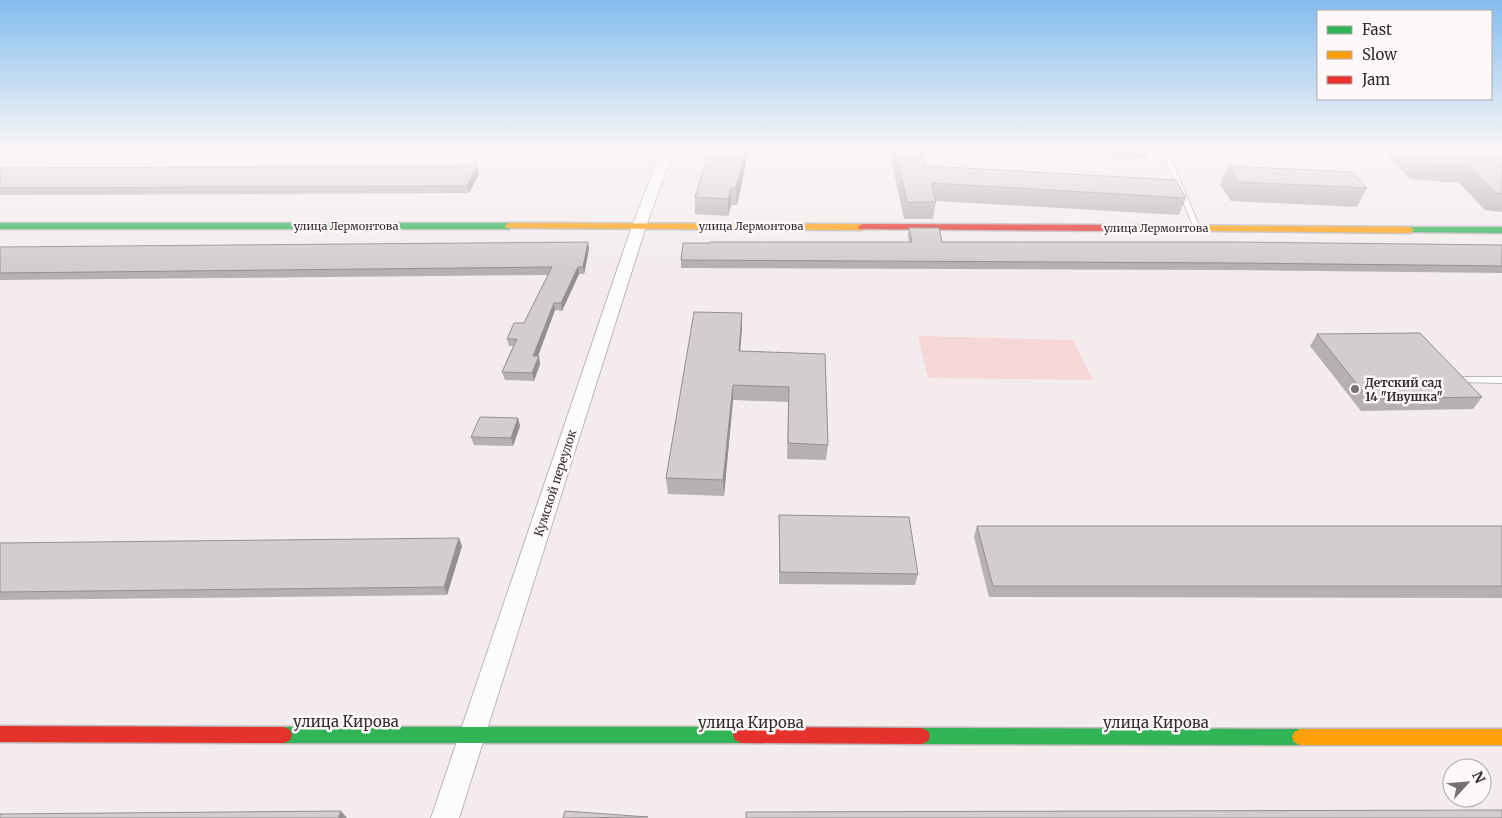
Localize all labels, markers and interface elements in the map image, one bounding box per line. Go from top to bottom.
legend [1317,10,1492,100]
text: Fast [1362,20,1392,39]
text: Slow [1362,45,1397,64]
text: Jam [1361,70,1390,89]
street label: улица Лермонтова [294,219,398,233]
street label: улица Лермонтова [699,219,803,233]
street label: улица Лермонтова [1104,221,1208,235]
place label: Детский сад 14 "Ивушка" [1365,375,1443,404]
marker: Детский сад 14 "Ивушка" [1349,383,1361,395]
street label: Кумской переулок [531,427,580,539]
street label: улица Кирова [293,712,399,731]
street label: улица Кирова [698,713,804,732]
street label: улица Кирова [1103,713,1209,732]
north arrow [1442,758,1492,808]
text: N [1468,768,1489,786]

